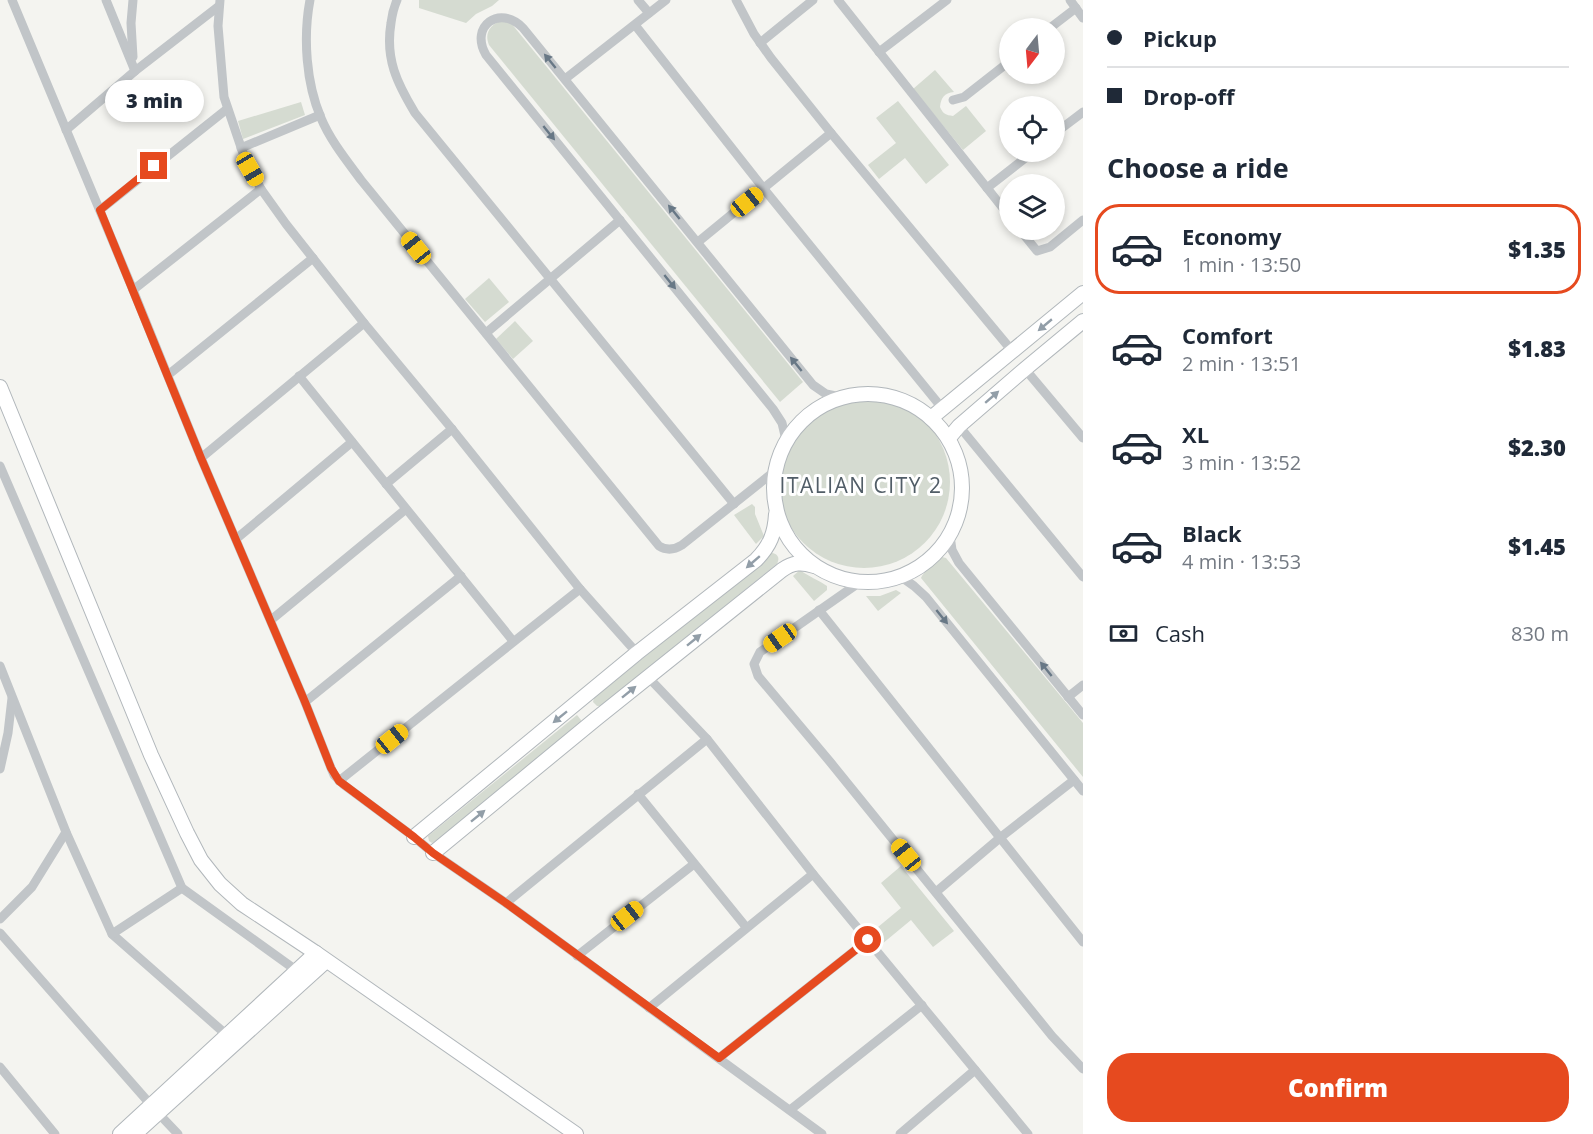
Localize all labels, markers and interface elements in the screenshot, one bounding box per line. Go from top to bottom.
north arrow [999,18,1065,84]
map controls [999,18,1065,240]
text: Pickup [1143,23,1217,53]
one-way arrow [544,53,557,69]
callout: 3 min [104,79,204,121]
text: Drop-off [1143,81,1235,111]
text: 3 min [126,87,183,114]
button: locate [999,96,1065,162]
one-way arrow [543,125,556,141]
car [233,149,267,189]
text: Choose a ride [1107,149,1289,186]
route end [140,152,167,179]
button: layers [999,174,1065,240]
car [727,184,767,220]
one-way arrow [667,204,680,220]
text: Economy [1182,221,1281,251]
icon: car [1110,222,1164,276]
car [398,228,434,268]
text: $1.35 [1508,234,1566,264]
text: 1 min · 13:50 [1182,251,1301,278]
one-way arrow [663,274,676,289]
one-way arrow [1037,318,1053,331]
text: Comfort [1182,320,1273,350]
icon: car [1110,321,1164,375]
text: $1.83 [1508,333,1566,363]
text: 2 min · 13:51 [1182,350,1301,377]
one-way arrow [791,356,803,371]
one-way arrow [984,391,999,404]
text: XL [1182,419,1209,449]
icon: car [1110,420,1164,474]
text: $2.30 [1508,432,1566,462]
text: 3 min · 13:52 [1182,449,1301,476]
district label: ITALIAN CITY 2 [780,471,942,499]
text: Black [1182,518,1242,548]
icon: car [1110,519,1164,573]
text: $1.45 [1508,531,1566,561]
text: 4 min · 13:53 [1182,548,1301,575]
one-way arrow [745,555,760,569]
one-way arrow [935,609,948,624]
icon: cash [1107,617,1140,650]
text: Cash [1155,618,1205,648]
car [760,620,800,656]
text: 830 m [1511,620,1569,647]
one-way arrow [686,634,702,647]
one-way arrow [1040,662,1053,677]
one-way arrow [621,686,637,699]
one-way arrow [553,710,568,723]
car [372,721,412,757]
one-way arrow [470,809,486,822]
car [888,835,924,875]
car [607,898,647,934]
route start [854,926,881,953]
button: Confirm [1107,1053,1569,1122]

